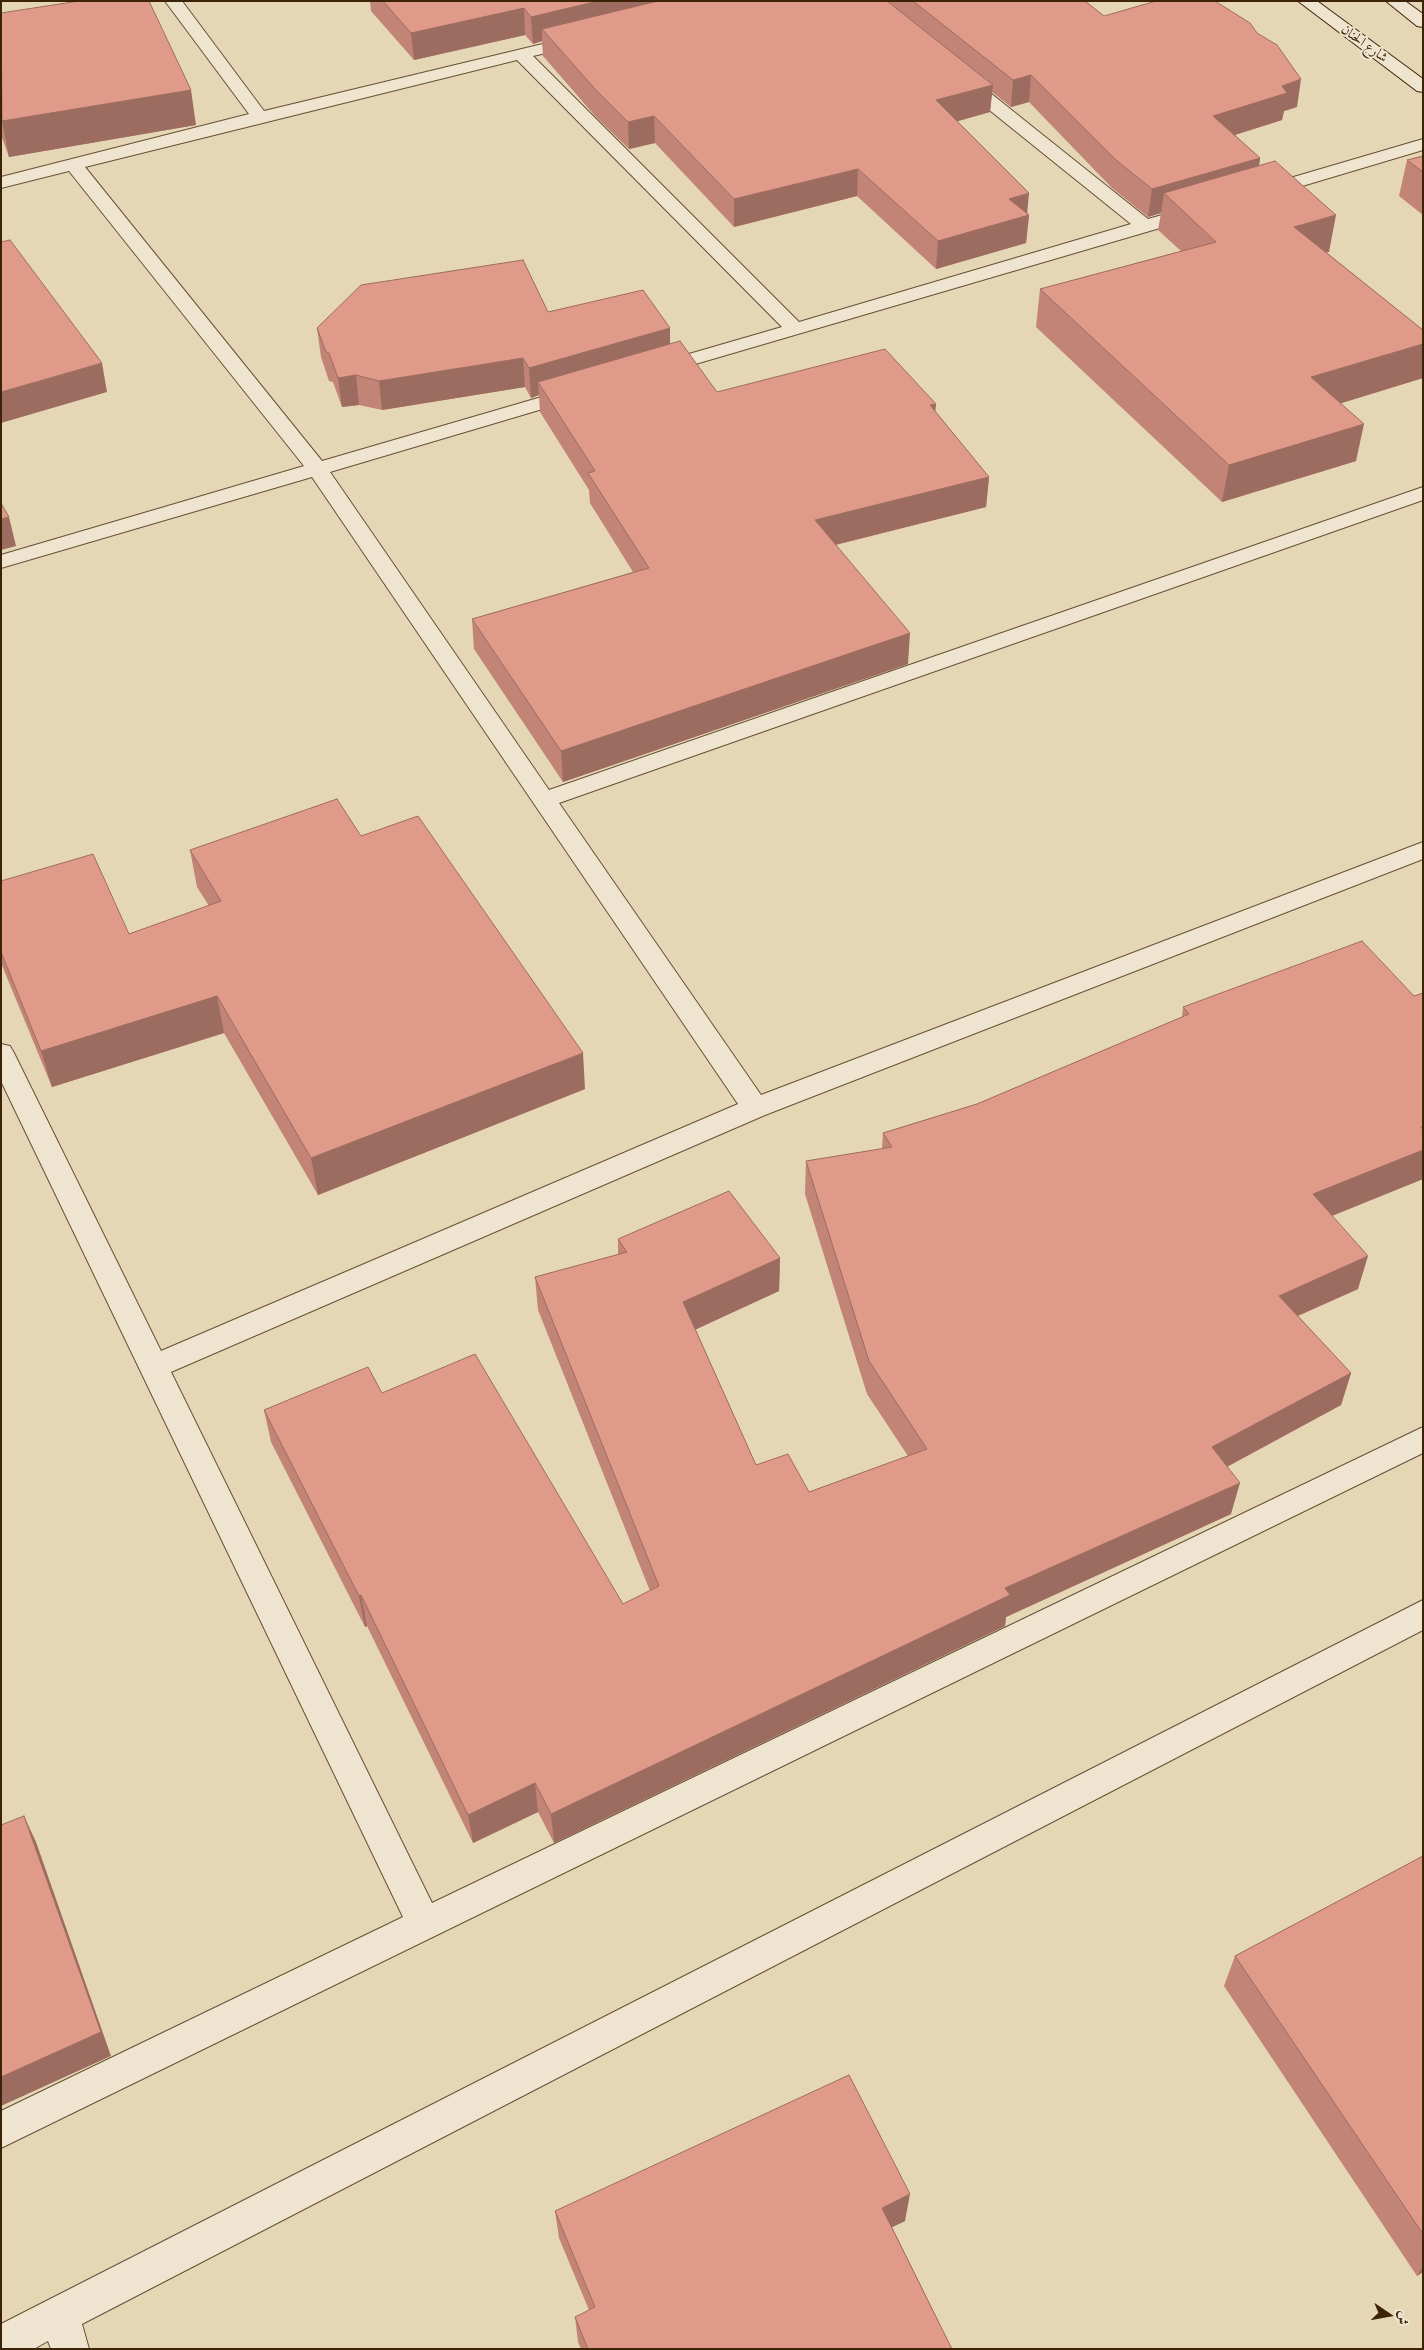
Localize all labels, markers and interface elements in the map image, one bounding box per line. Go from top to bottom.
street label: شارع الحنان [1337,21,1391,67]
north arrow [1364,2290,1414,2340]
text: ش [1392,2309,1415,2327]

